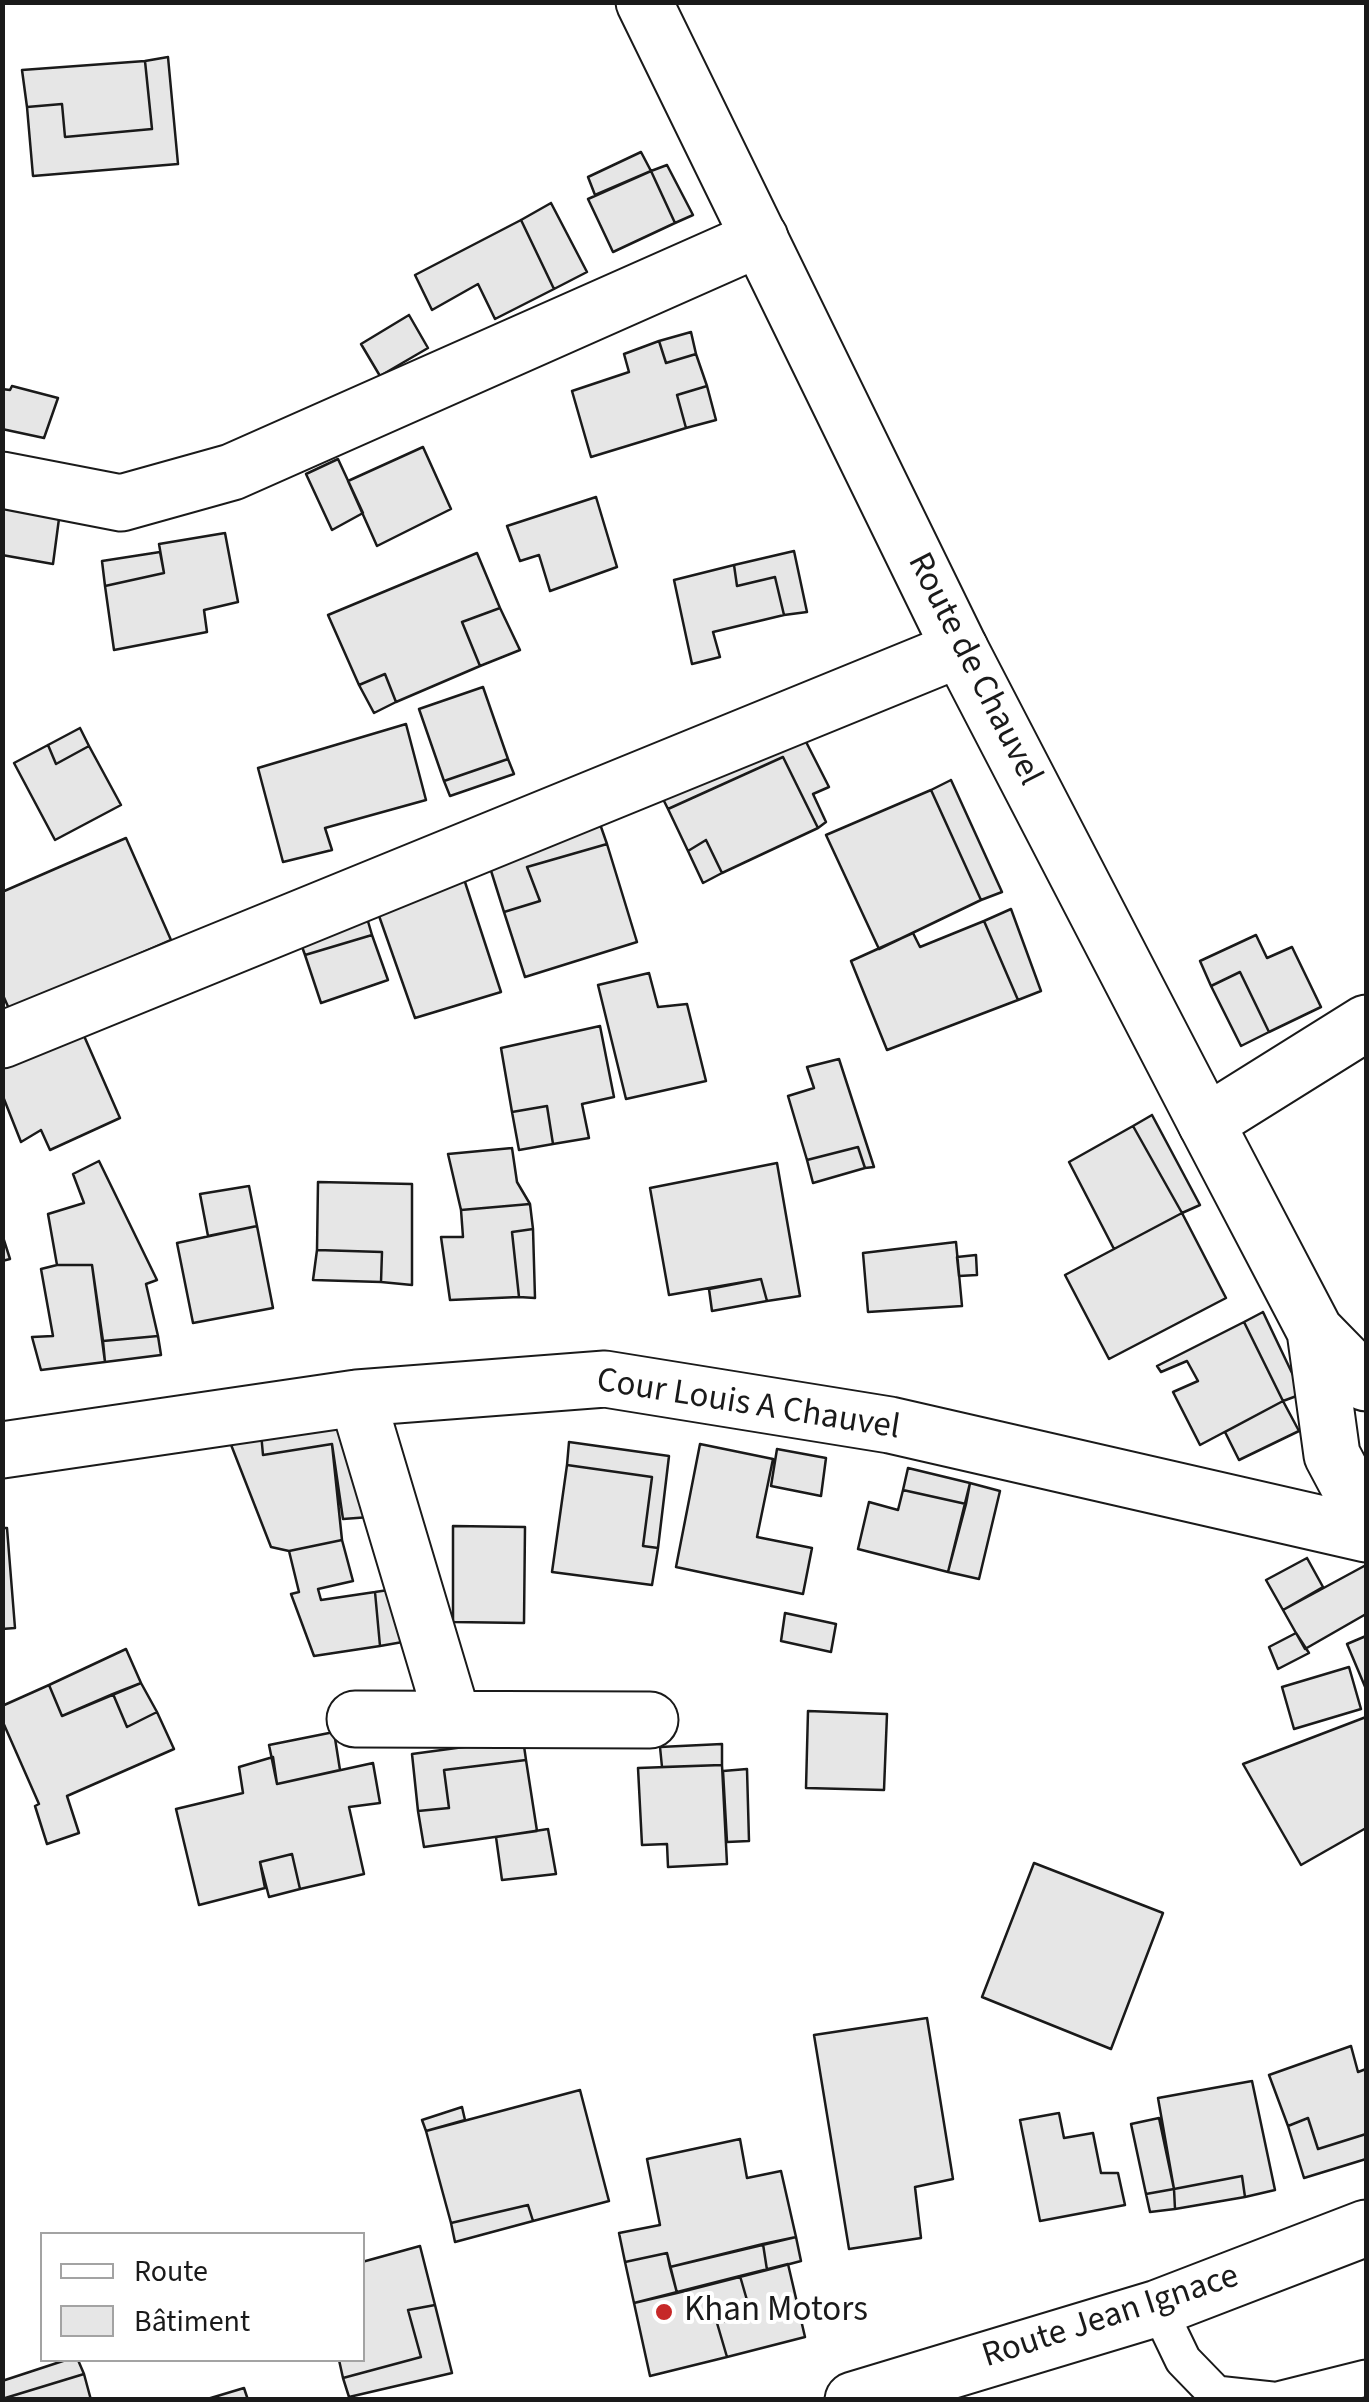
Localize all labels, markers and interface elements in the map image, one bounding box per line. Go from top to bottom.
street label: Route de Chauvel [896,547,1050,793]
street label: Cour Louis A Chauvel [593,1361,903,1451]
legend [40,2232,365,2362]
text: Route [134,2250,208,2293]
street label: Route Jean Ignace [978,2257,1244,2379]
place label: Khan Motors [684,2291,868,2333]
text: Bâtiment [134,2300,250,2343]
marker: Khan Motors [653,2301,675,2323]

